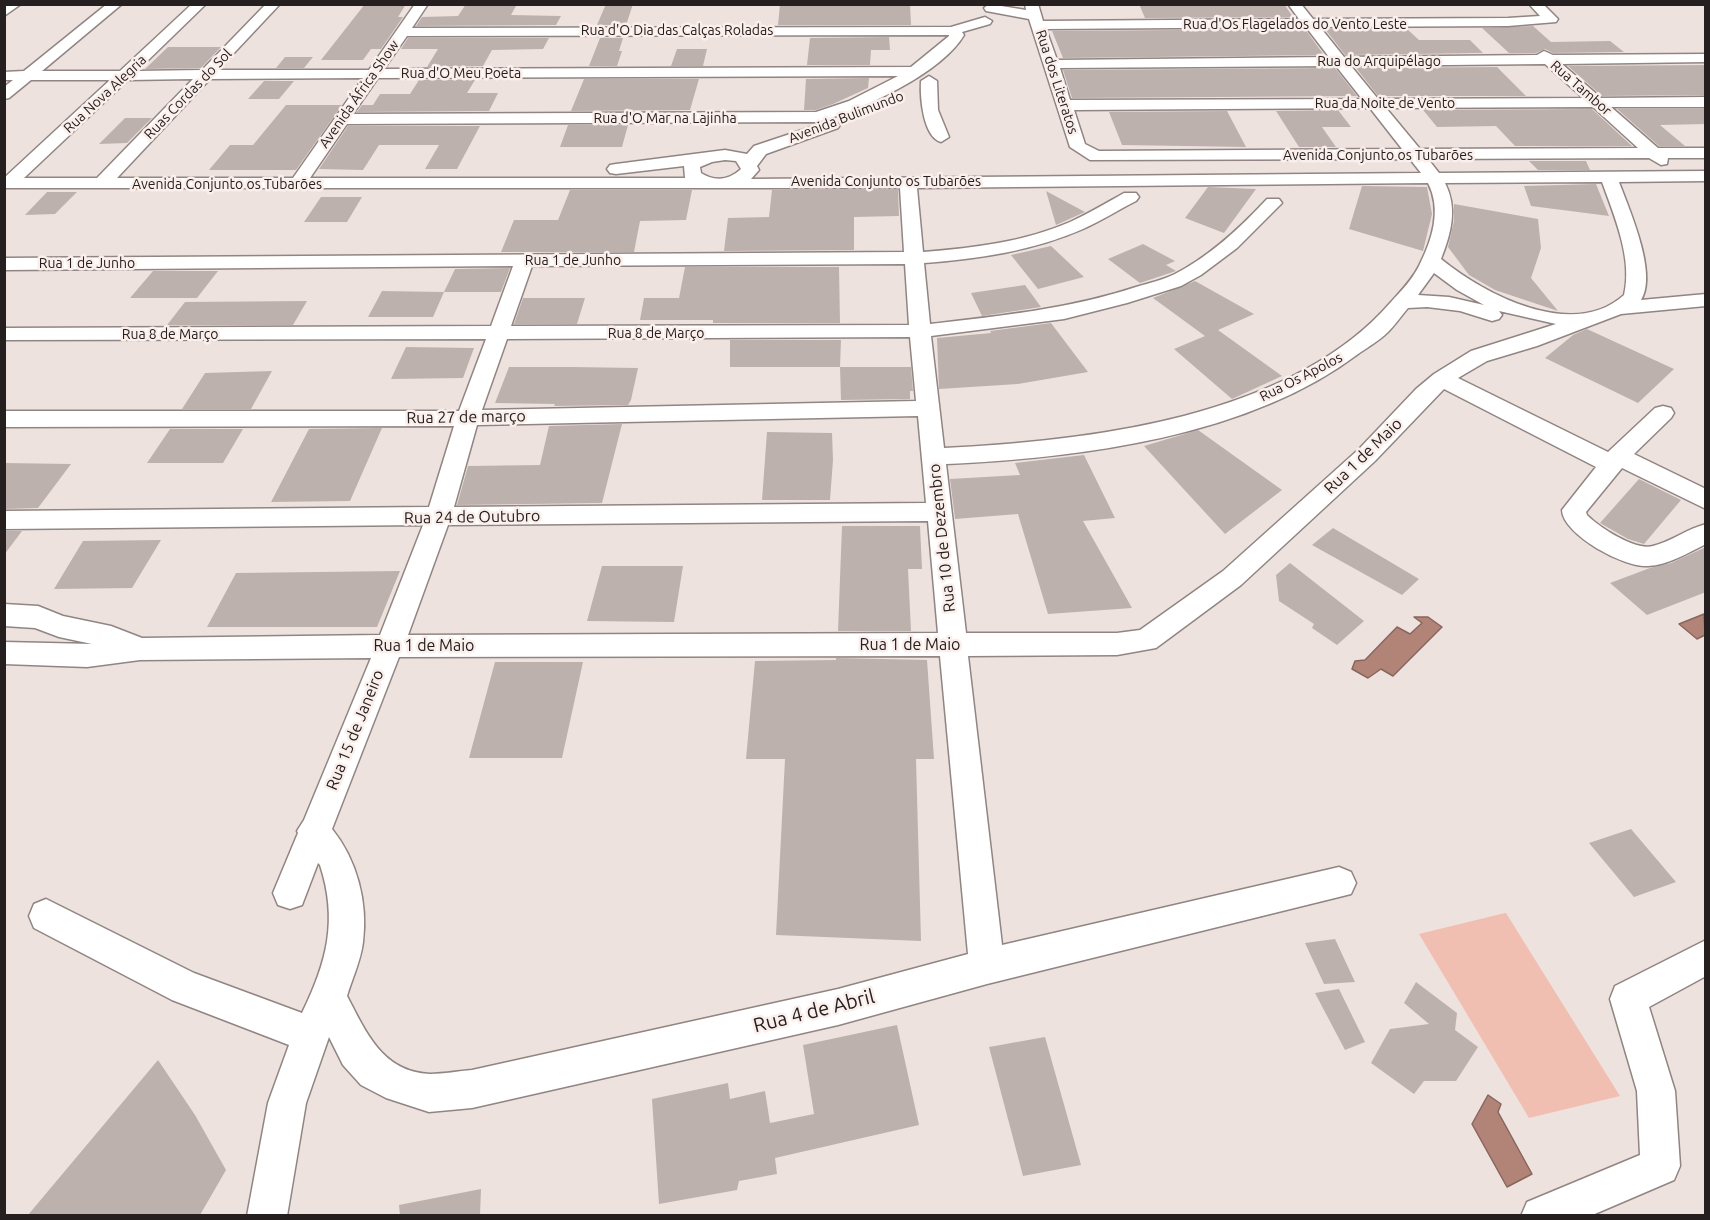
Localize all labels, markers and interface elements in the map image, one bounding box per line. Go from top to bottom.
street label: Rua d'Os Flagelados do Vento Leste [1183,16,1407,32]
street label: Rua d'O Dia das Calças Roladas [581,22,773,38]
street label: Rua dos Literatos [1032,28,1082,136]
street label: Avenida África Show [315,37,403,151]
street label: Ruas Cordas do Sol [141,45,235,143]
street label: Rua Nova Alegria [60,51,150,137]
street label: Rua do Arquipélago [1317,53,1441,69]
street label: Rua Tambor [1547,57,1615,119]
street label: Rua d'O Meu Poeta [401,65,521,81]
street label: Avenida Bulimundo [786,87,906,147]
street label: Rua da Noite de Vento [1315,95,1455,111]
street label: Rua d'O Mar na Lajinha [593,110,737,126]
street label: Avenida Conjunto os Tubarões [1283,147,1473,163]
street label: Avenida Conjunto os Tubarões [791,173,981,189]
street label: Avenida Conjunto os Tubarões [132,176,322,192]
street label: Rua 1 de Junho [525,252,621,268]
street label: Rua 1 de Junho [39,255,135,271]
street label: Rua 8 de Março [608,325,704,341]
street label: Rua 8 de Março [122,326,218,342]
street label: Rua Os Apolos [1257,349,1345,405]
street label: Rua 27 de março [406,406,526,428]
street label: Rua 1 de Maio [1320,414,1406,498]
street label: Rua 10 de Dezembro [925,463,959,613]
street label: Rua 24 de Outubro [404,506,540,528]
street label: Rua 1 de Maio [860,635,960,655]
street label: Rua 1 de Maio [374,636,474,656]
street label: Rua 15 de Janeiro [322,667,388,793]
street label: Rua 4 de Abril [751,984,877,1038]

